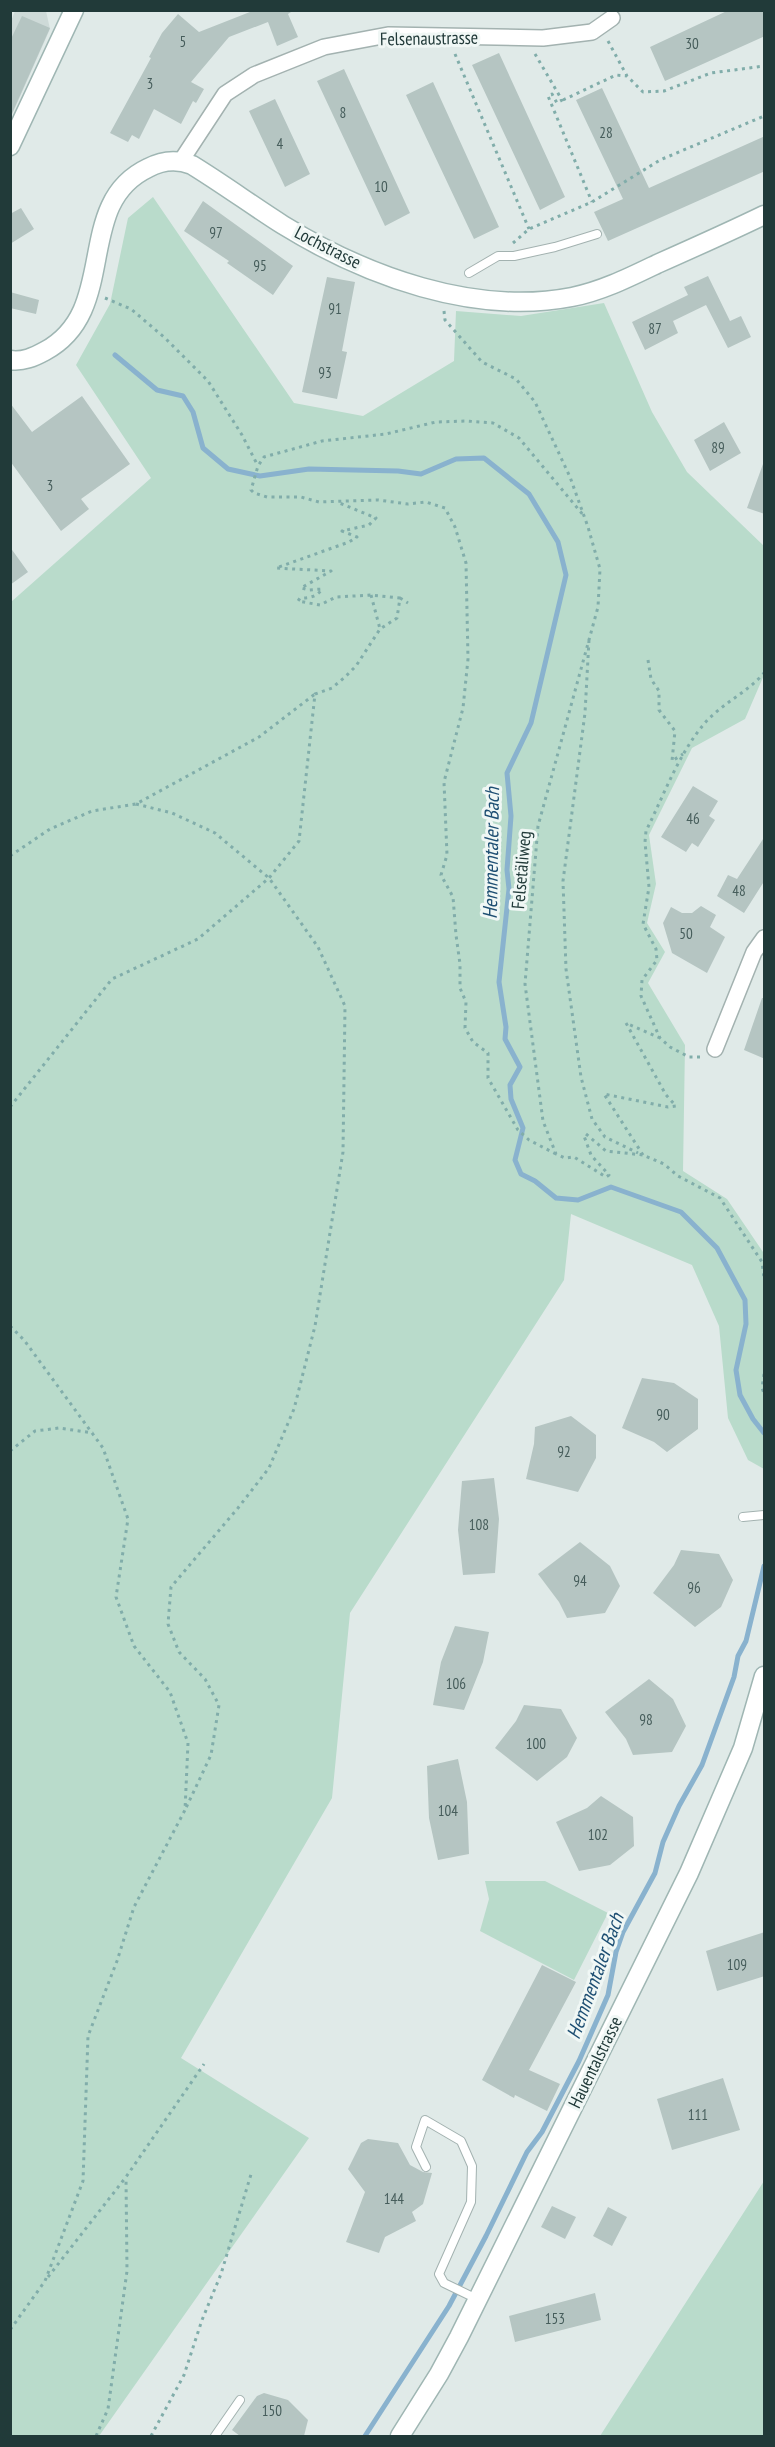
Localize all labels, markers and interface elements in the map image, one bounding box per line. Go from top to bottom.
street label: Felsenaustrasse [380,26,478,50]
house number: 5 [180,32,186,51]
house number: 30 [685,34,699,53]
house number: 3 [147,74,153,93]
house number: 8 [340,103,346,122]
house number: 28 [599,123,613,142]
house number: 4 [277,134,284,153]
house number: 10 [374,177,388,196]
street label: Lochstrasse [291,221,365,273]
house number: 97 [209,223,223,242]
house number: 95 [253,256,267,275]
house number: 91 [328,299,342,318]
house number: 87 [648,319,662,338]
house number: 93 [318,363,332,382]
house number: 89 [711,438,725,457]
house number: 3 [47,476,53,495]
water label: Hemmentaler Bach [477,786,505,919]
house number: 46 [686,809,700,828]
street label: Felsetäliweg [506,830,536,910]
house number: 48 [732,881,746,900]
house number: 50 [679,924,693,943]
house number: 90 [656,1405,670,1424]
house number: 92 [557,1442,571,1461]
house number: 108 [469,1515,489,1534]
house number: 94 [573,1571,587,1590]
house number: 96 [687,1578,701,1597]
house number: 106 [446,1674,466,1693]
house number: 98 [639,1710,653,1729]
house number: 100 [526,1734,546,1753]
house number: 104 [438,1801,458,1820]
house number: 102 [588,1825,608,1844]
water label: Hemmentaler Bach [560,1909,630,2042]
house number: 109 [727,1955,747,1974]
street label: Hauentalstrasse [563,2012,627,2112]
house number: 111 [688,2105,708,2124]
house number: 144 [384,2189,404,2208]
house number: 153 [545,2309,565,2328]
house number: 150 [262,2401,282,2420]

